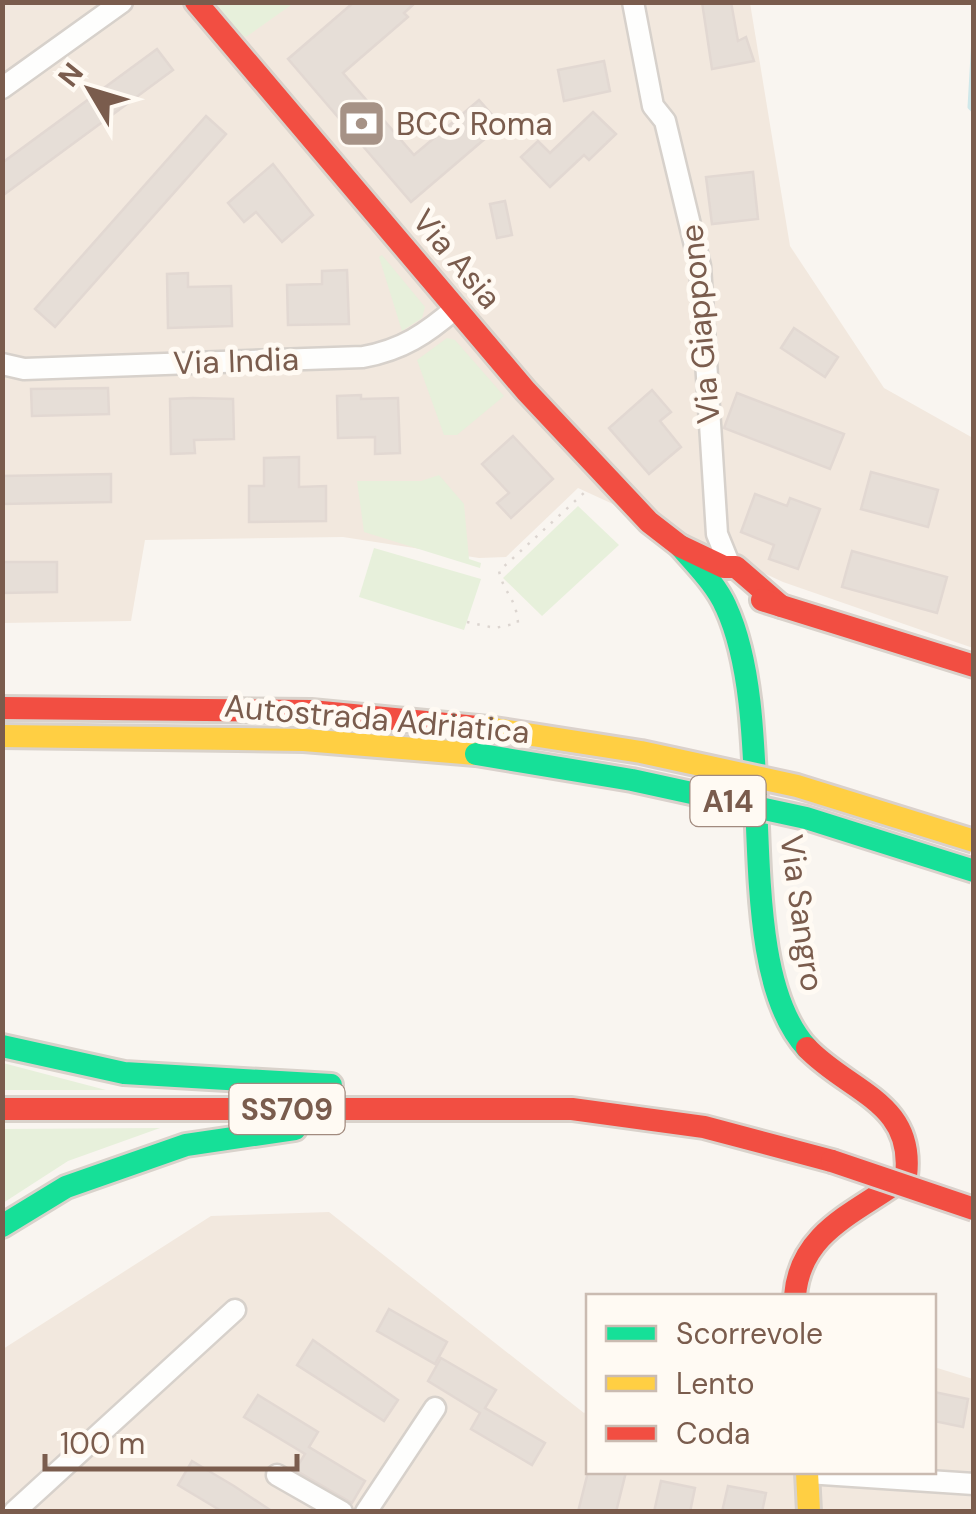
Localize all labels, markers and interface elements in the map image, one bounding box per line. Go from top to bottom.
north arrow [40,40,140,140]
text: N [50,55,92,94]
bank icon: BCC Roma [335,98,387,150]
place label: BCC Roma [396,103,553,145]
street label: Via Asia [403,201,511,317]
street label: Via Giappone [670,223,730,425]
street label: Via India [172,338,300,384]
street label: Autostrada Adriatica [223,685,531,753]
road number: A14 [690,776,766,826]
street label: Via Sangro [770,832,834,994]
road number: SS709 [230,1084,344,1134]
legend [586,1294,936,1474]
text: Scorrevole [676,1314,823,1353]
text: Lento [676,1364,755,1403]
scale bar [45,1409,298,1471]
text: Coda [676,1414,750,1453]
text: 100 m [60,1424,145,1463]

